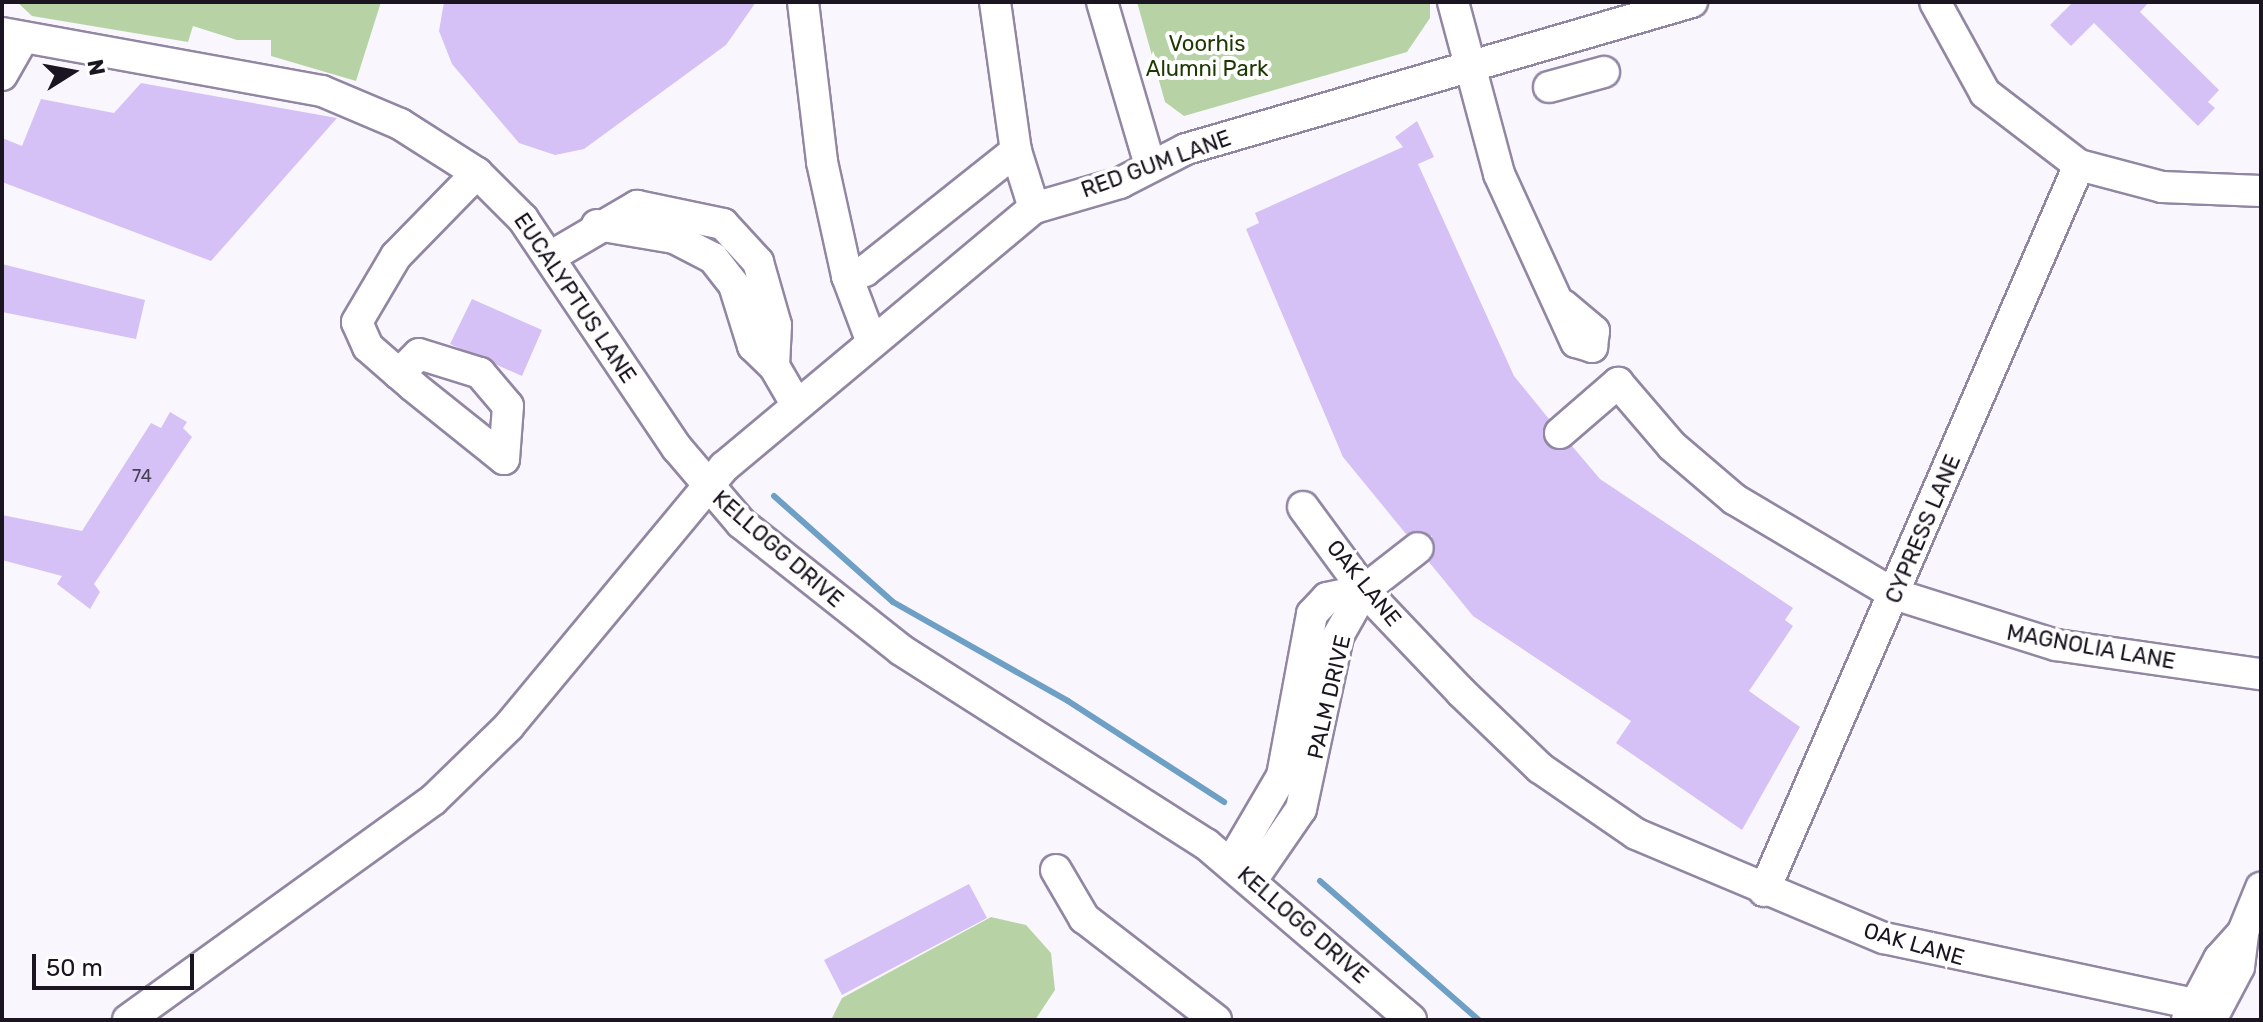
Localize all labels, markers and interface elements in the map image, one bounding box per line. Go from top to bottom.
park label: Voorhis Alumni Park [1146,30,1268,82]
north arrow [32,32,112,112]
text: N [81,57,111,78]
street label: RED GUM LANE [1078,125,1234,203]
street label: EUCALYPTUS LANE [508,208,642,388]
street label: CYPRESS LANE [1880,451,1966,607]
house number: 74 [132,465,152,487]
street label: KELLOGG DRIVE [707,485,849,613]
street label: OAK LANE [1321,534,1407,632]
street label: MAGNOLIA LANE [2004,619,2178,675]
street label: PALM DRIVE [1302,632,1356,762]
street label: KELLOGG DRIVE [1232,861,1374,989]
street label: OAK LANE [1861,917,1967,971]
scale bar [36,938,198,988]
text: 50 m [46,954,103,982]

